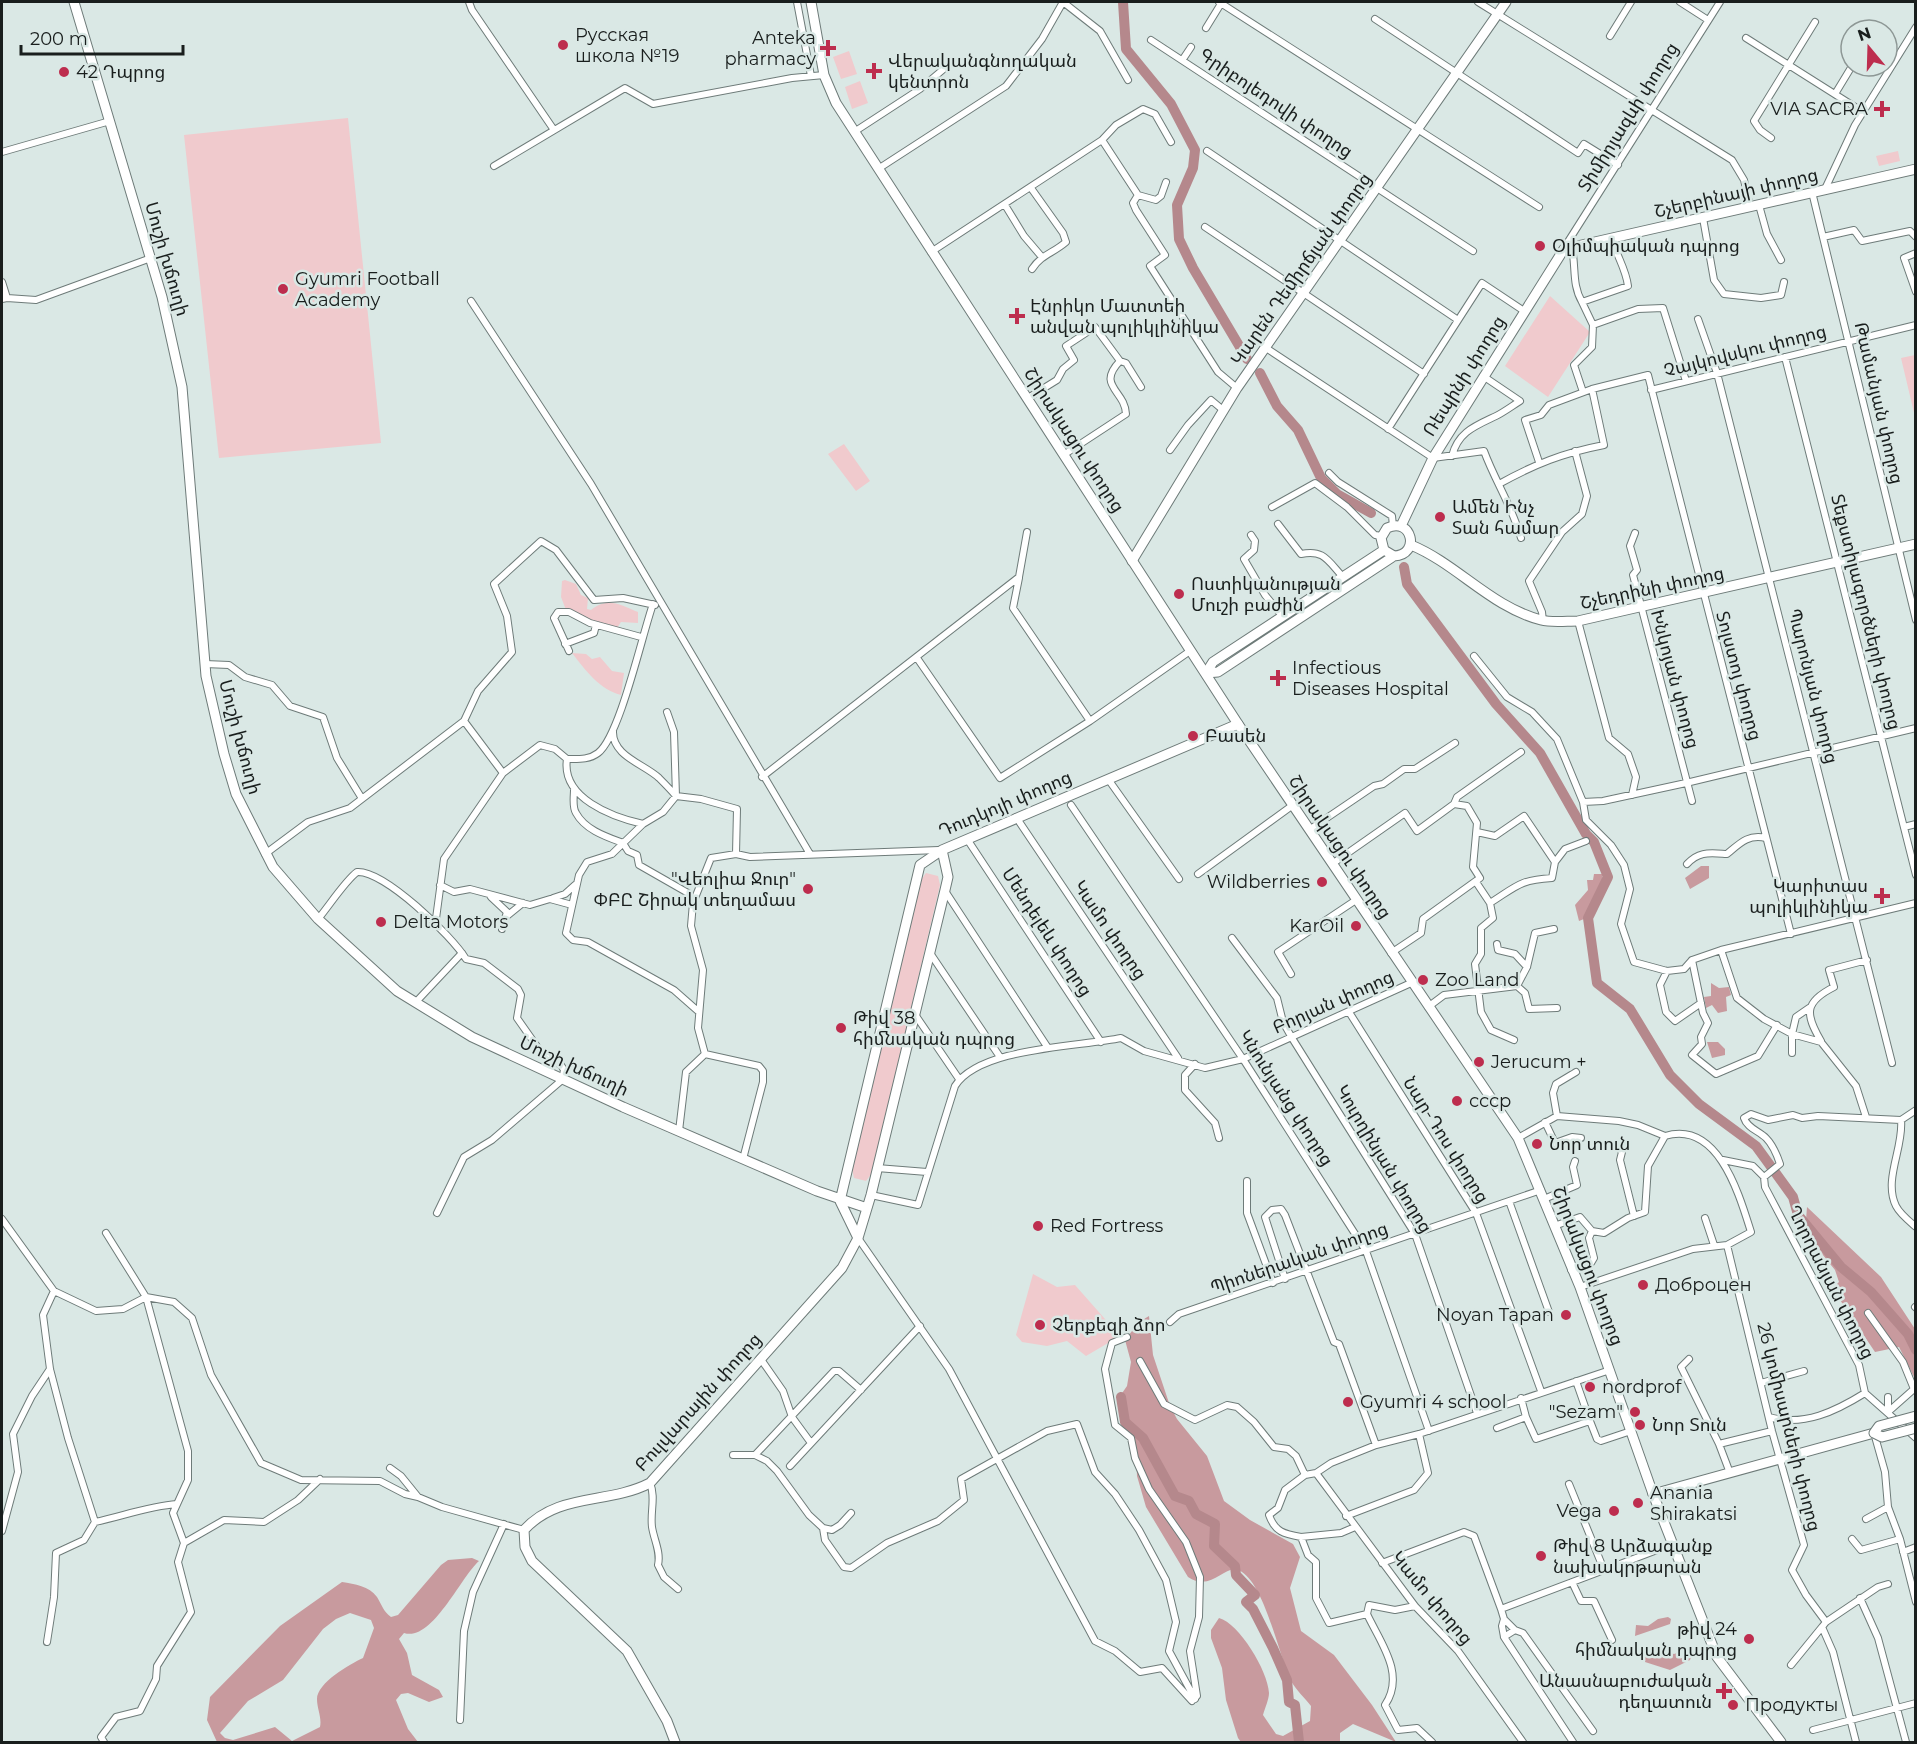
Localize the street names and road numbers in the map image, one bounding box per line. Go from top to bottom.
street label: Տիմիրյազևի փողոց [1573,38,1683,196]
street label: Գրիբոյեդովի փողոց [1195,43,1357,163]
street label: Շչերբինայի փողոց [1652,163,1820,223]
street label: Կարեն Դեմիրճյան փողոց [1226,168,1376,370]
street label: Մուշի խճուղի [140,199,194,319]
street label: Ռեպինի փողոց [1418,312,1510,440]
street label: Չայկովսկու փողոց [1661,320,1829,382]
street label: Թամանյան փողոց [1850,320,1908,486]
street label: Շիրակացու փողոց [1019,363,1129,517]
street label: Տեքստիլագործների փողոց [1826,492,1906,732]
street label: Շչեդրինի փողոց [1578,562,1726,614]
street label: Պարոնյան փողոց [1783,606,1843,766]
street label: Խնկոյան փողոց [1646,607,1704,751]
street label: Տոլստոյ փողոց [1711,609,1767,743]
street label: Մուշի խճուղի [214,677,266,797]
street label: Դուդկոյի փողոց [935,766,1075,842]
street label: Շիրակացու փողոց [1284,771,1396,923]
street label: Մենդելեև փողոց [997,863,1097,1001]
street label: Կամո փողոց [1069,876,1151,984]
street label: Բորյան փողոց [1269,965,1397,1039]
street label: Կնունյանց փողոց [1234,1026,1338,1170]
street label: Մուշի խճուղի [516,1031,632,1101]
street label: Նար-Դոս փողոց [1398,1073,1494,1207]
street label: Կուրղինյան փողոց [1331,1081,1437,1237]
street label: Շիրակացու փողոց [1548,1184,1628,1348]
street label: Ղորղանյան փողոց [1783,1201,1879,1363]
street label: Պիոներական փողոց [1207,1217,1391,1299]
street label: 26 կոմիսարների փողոց [1752,1320,1826,1534]
street label: Բուլվարային փողոց [630,1328,766,1476]
street label: Կամո փողոց [1387,1547,1477,1649]

